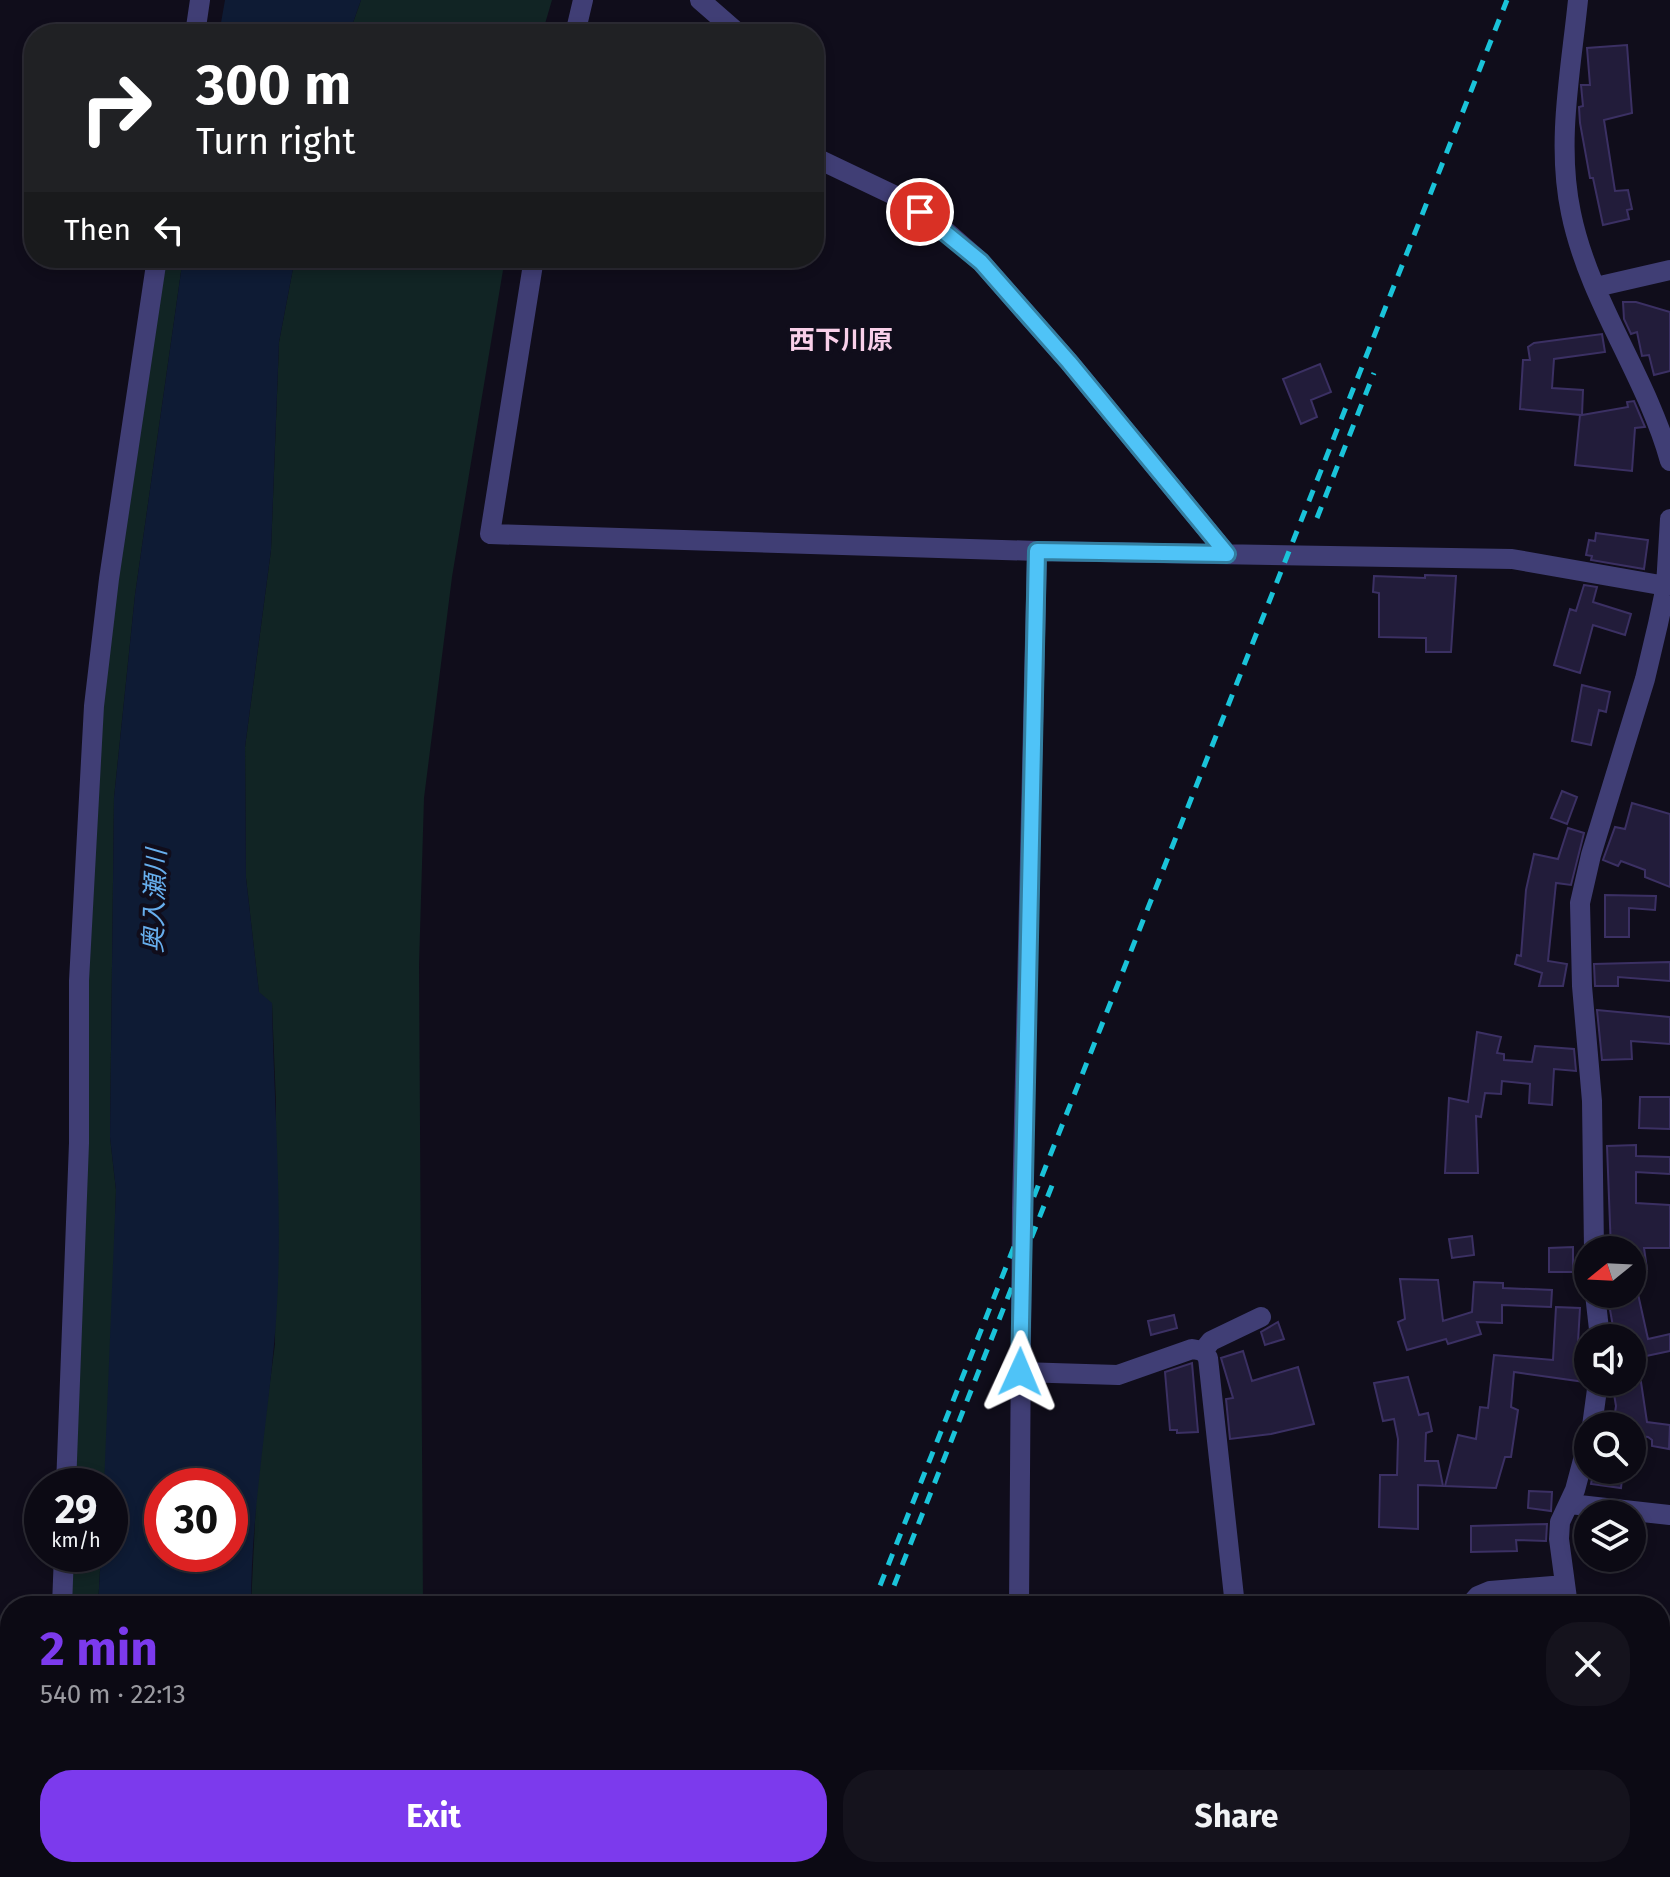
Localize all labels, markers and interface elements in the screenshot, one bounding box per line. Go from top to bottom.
text: 300 m [196,52,351,119]
icon: right [64,56,168,160]
text: Turn right [196,120,356,164]
pin [886,178,954,246]
icon: arrive [898,190,942,234]
icon: left [147,208,191,252]
text: Then [64,212,131,248]
district label: 西下川原 [789,325,893,356]
water label: 奥入瀬川 [138,846,172,954]
north arrow [1574,1236,1646,1308]
map controls [1574,1236,1646,1572]
button: sound [1574,1324,1646,1396]
position arrow [978,1330,1062,1414]
button: search [1574,1412,1646,1484]
speed limit sign: 30 [144,1468,248,1572]
text: 29 [55,1486,97,1534]
button: layers [1574,1500,1646,1572]
text: km/h [51,1528,101,1552]
text: 2 min [40,1620,158,1678]
button: close [1546,1622,1630,1706]
text: 540 m · 22:13 [40,1679,186,1710]
button: Exit [40,1770,827,1862]
button: Share [843,1770,1630,1862]

